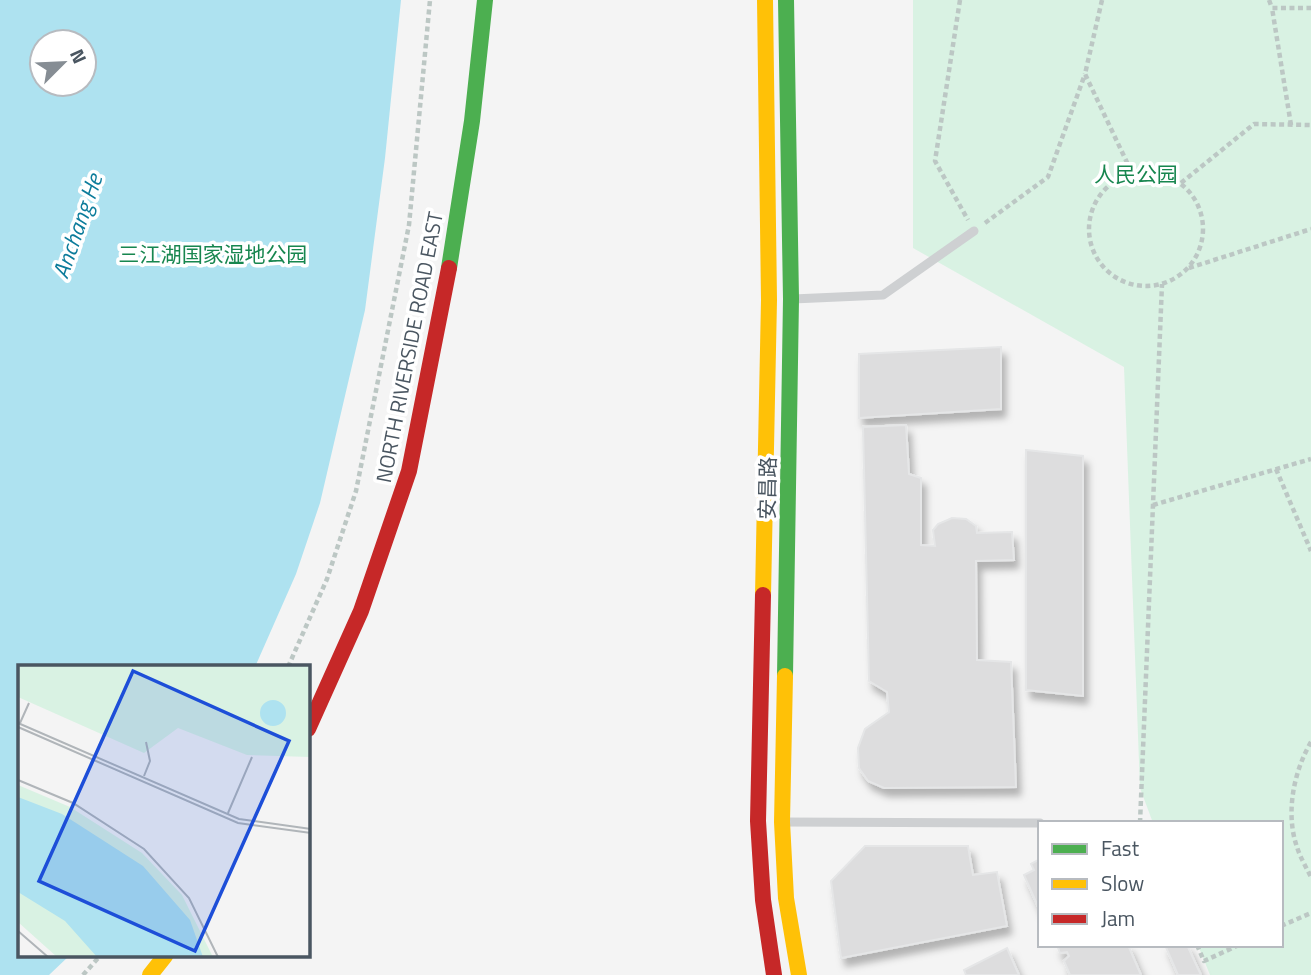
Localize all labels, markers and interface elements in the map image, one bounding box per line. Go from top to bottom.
north arrow [28,28,98,98]
text: N [63,44,95,68]
park label: 人民公园 [1094,158,1178,190]
water label: Anchang He [43,168,112,283]
street label: NORTH RIVERSIDE ROAD EAST [367,209,451,485]
park label: 三江湖国家湿地公园 [119,238,308,270]
street label: 安昌路 [750,456,784,520]
inset map [18,665,310,958]
legend [1038,821,1283,947]
text: Fast [1101,832,1140,864]
text: Slow [1101,867,1144,899]
text: Jam [1101,902,1135,934]

